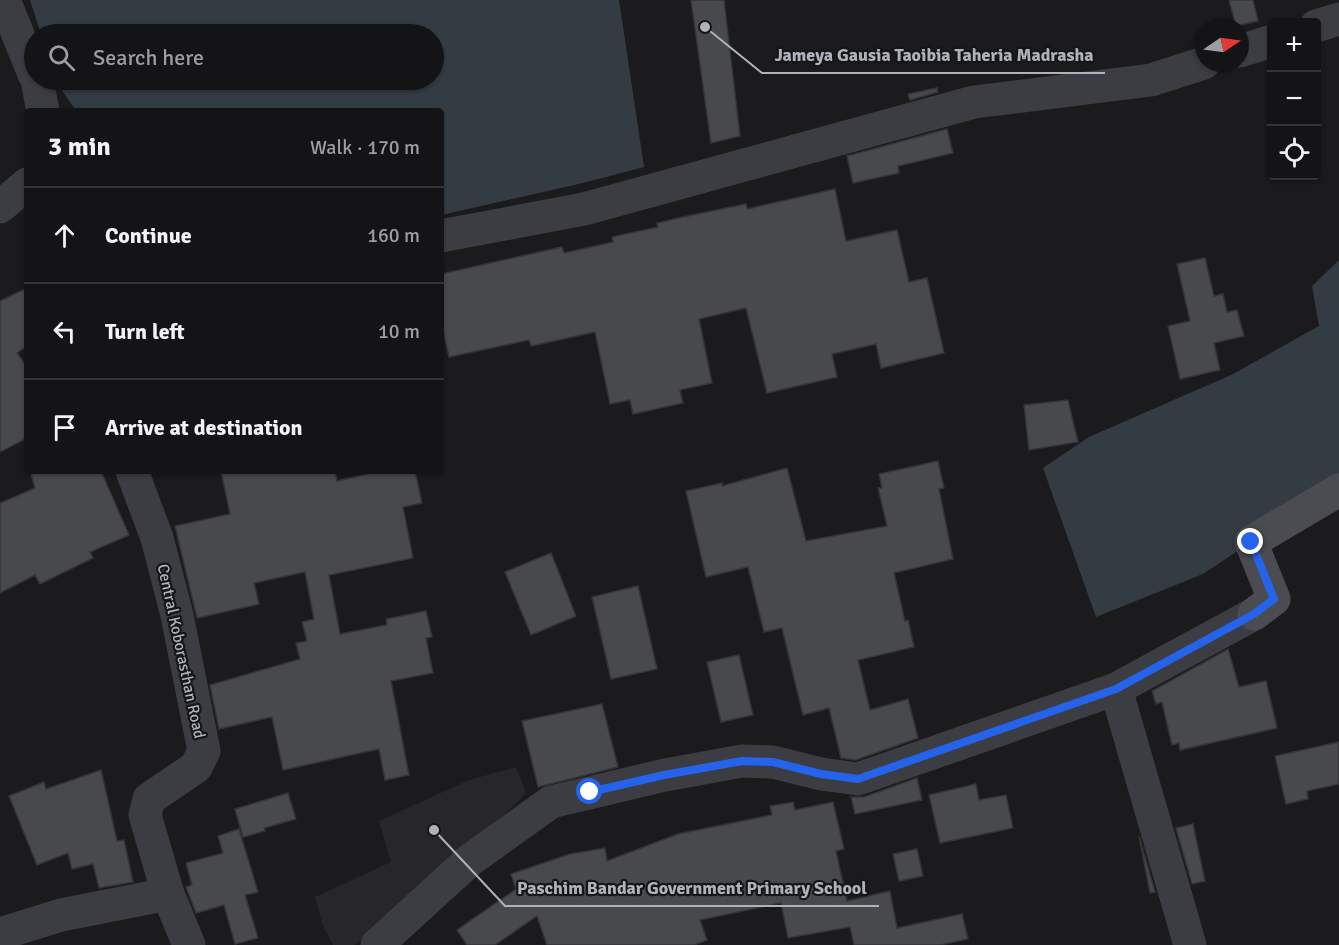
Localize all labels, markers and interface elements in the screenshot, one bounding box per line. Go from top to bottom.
north arrow [1195,18,1249,72]
map controls [1267,18,1321,180]
button: + [1267,18,1321,72]
search box [24,24,444,90]
callout: Jameya Gausia Taoibia Taheria Madrasha [762,37,1105,73]
icon: search [45,41,78,74]
text: Search here [93,44,204,71]
text: Jameya Gausia Taoibia Taheria Madrasha [774,44,1094,66]
button: − [1267,72,1321,126]
button: locate [1267,126,1321,180]
text: 3 min [48,131,111,163]
text: Walk · 170 m [310,135,420,160]
icon: ahead [48,219,81,252]
text: Continue [105,222,192,249]
text: 160 m [367,223,420,248]
icon: left [48,315,81,348]
text: Turn left [105,318,185,345]
text: 10 m [378,319,420,344]
icon: arrive [48,411,81,444]
text: Arrive at destination [105,414,302,441]
route end [1237,528,1263,554]
street label: Central Koborasthan Road [153,562,209,740]
route start [576,778,602,804]
callout: Paschim Bandar Government Primary School [505,870,879,906]
text: Paschim Bandar Government Primary School [517,877,867,899]

